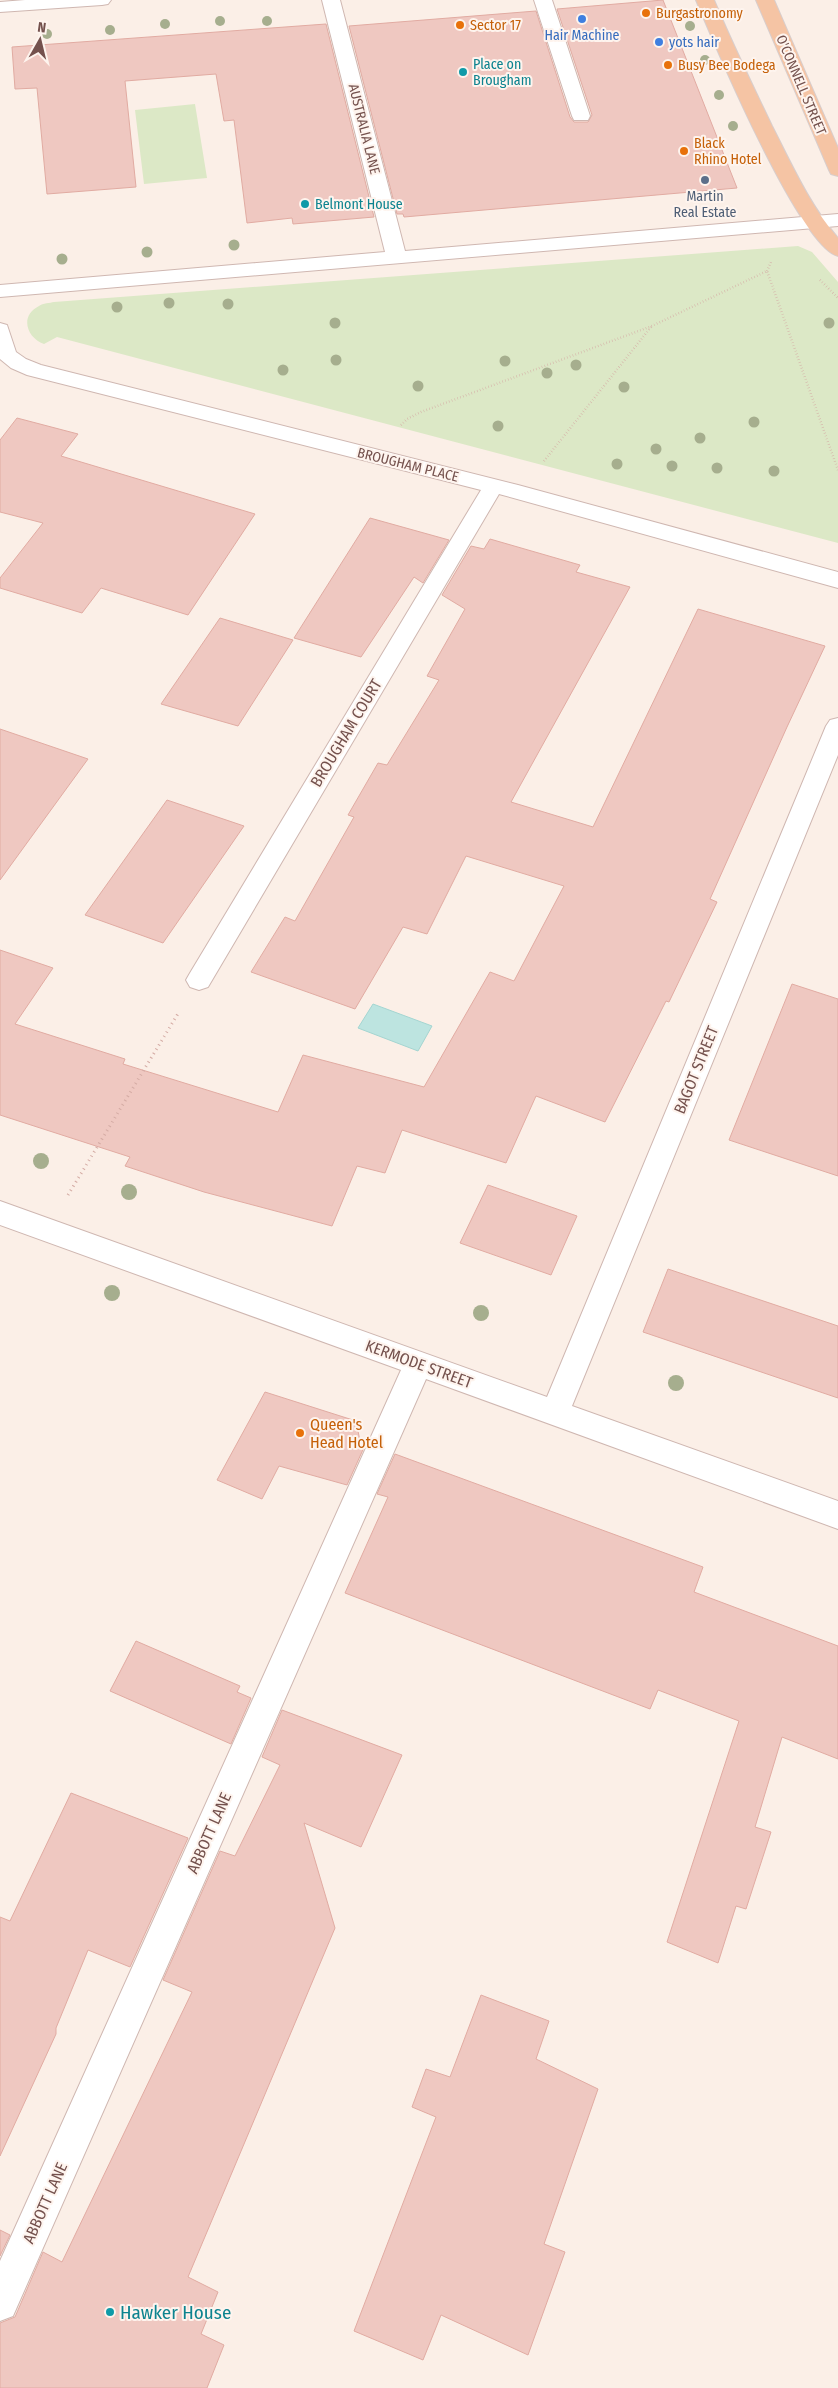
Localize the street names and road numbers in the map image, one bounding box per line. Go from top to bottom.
street label: O'CONNELL STREET [772,32,830,138]
street label: AUSTRALIA LANE [345,82,384,176]
street label: BROUGHAM PLACE [356,444,461,486]
street label: BROUGHAM COURT [306,675,386,790]
street label: BAGOT STREET [670,1023,722,1117]
street label: KERMODE STREET [363,1336,476,1392]
street label: ABBOTT LANE [183,1790,235,1876]
street label: ABBOTT LANE [19,2160,71,2246]

